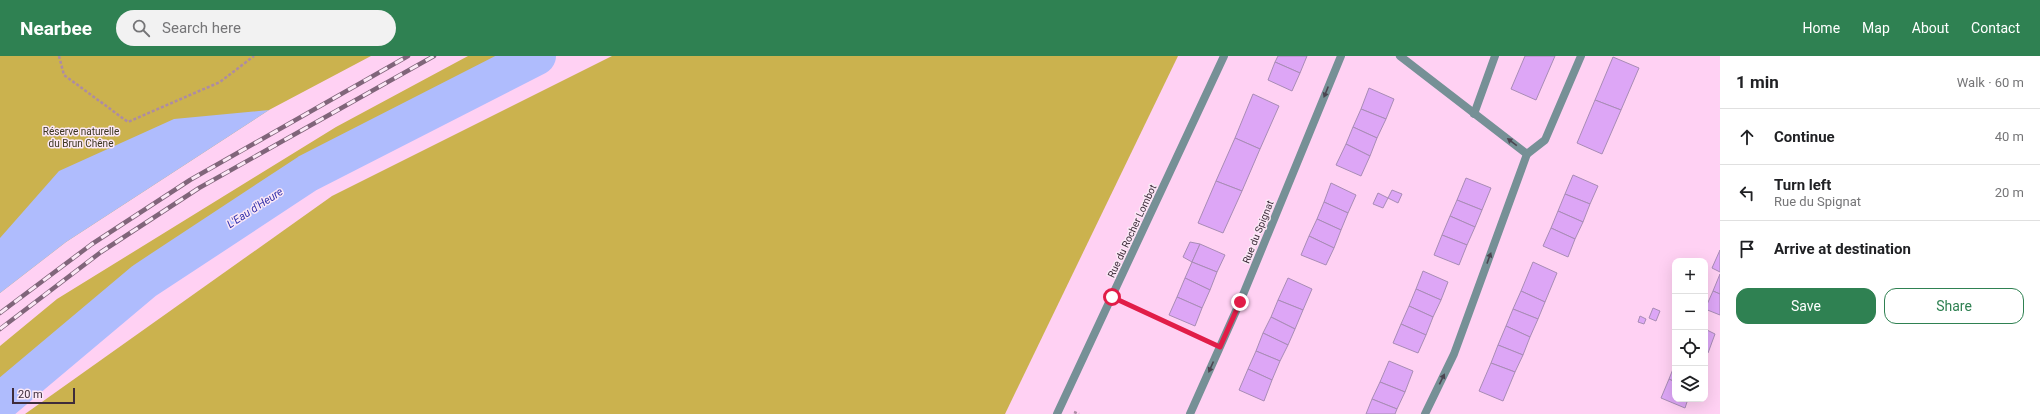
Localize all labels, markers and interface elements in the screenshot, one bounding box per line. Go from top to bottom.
search box [116,10,396,46]
text: Nearbee [20,17,92,40]
icon: search [130,17,152,39]
text: Search here [162,19,241,37]
text: Home [1802,20,1840,36]
text: Map [1862,20,1890,36]
text: About [1912,20,1949,36]
text: Contact [1971,20,2020,36]
text: 1 min [1736,72,1779,92]
text: Walk · 60 m [1957,75,2024,90]
one-way arrow [1323,87,1329,99]
park label: Réserve naturelle du Brun Chêne [43,126,119,149]
icon: ahead [1736,126,1758,148]
text: Continue [1774,128,1835,146]
text: 40 m [1995,129,2024,144]
one-way arrow [1506,138,1517,146]
text: Turn left [1774,176,1831,194]
icon: left [1736,182,1758,204]
street label: Rue du Rocher Lombot [1106,183,1158,279]
water label: L'Eau d'Heure [225,185,286,231]
text: 20 m [1995,185,2024,200]
text: Rue du Spignat [1774,194,1861,209]
street label: Rue du Spignat [1240,199,1276,265]
icon: arrive [1736,238,1758,260]
text: Arrive at destination [1774,240,1911,258]
one-way arrow [1487,251,1493,263]
map controls [1672,258,1708,402]
button: + [1672,258,1708,294]
route start [1103,288,1121,306]
button: Save [1736,288,1876,324]
button: Share [1884,288,2024,324]
route end [1231,293,1249,311]
button: − [1672,294,1708,330]
button: locate [1672,330,1708,366]
one-way arrow [1208,361,1214,372]
button: layers [1672,366,1708,402]
one-way arrow [1439,373,1445,385]
scale bar [12,386,75,405]
text: 20 m [18,388,43,401]

